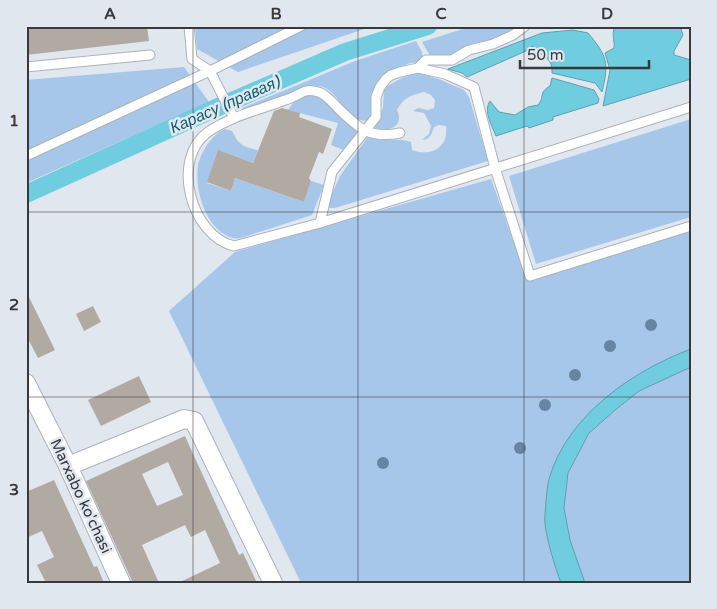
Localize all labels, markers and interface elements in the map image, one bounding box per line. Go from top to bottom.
text: A [104,4,116,24]
text: B [270,4,282,24]
text: C [435,4,447,24]
text: D [601,4,613,24]
scale bar [520,38,648,70]
text: 50 m [527,46,564,64]
water label: Карасу (правая) [167,71,284,138]
text: 1 [9,111,19,131]
text: 2 [9,295,19,315]
street label: Marxabo ko'chasi [47,436,115,556]
text: 3 [9,480,19,500]

